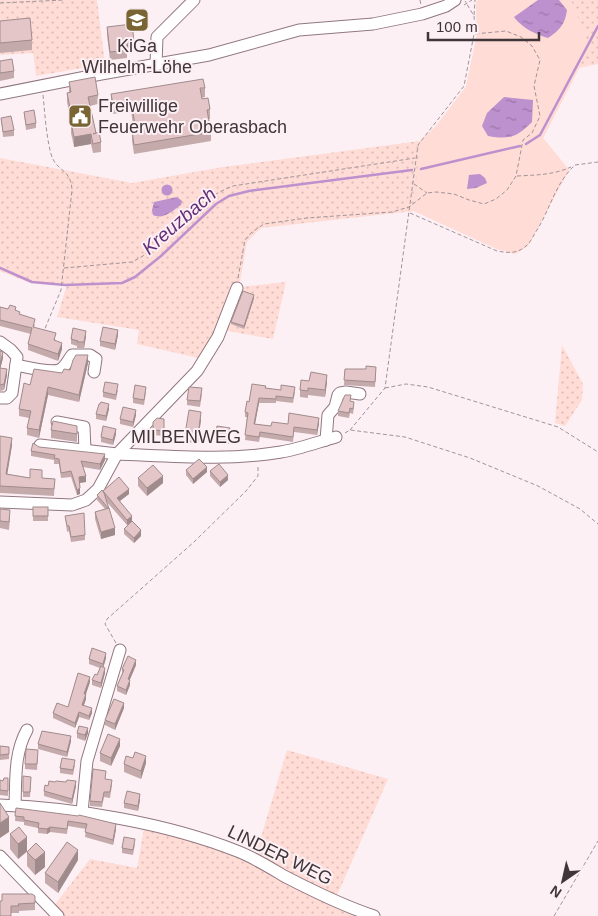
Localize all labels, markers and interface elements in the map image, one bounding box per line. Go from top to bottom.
school or university icon: KiGa Wilhelm-Löhe [124,7,150,33]
scale bar [428,10,539,42]
text: 100 m [436,18,478,35]
place label: KiGa Wilhelm-Löhe [82,36,192,77]
place label: Freiwillige Feuerwehr Oberasbach [98,96,287,137]
public building icon: Freiwillige Feuerwehr Oberasbach [67,103,93,129]
water label: Kreuzbach [138,183,220,259]
street label: MILBENWEG [131,427,241,447]
street label: LINDER WEG [224,821,336,889]
north arrow [538,856,588,906]
text: N [547,882,564,901]

